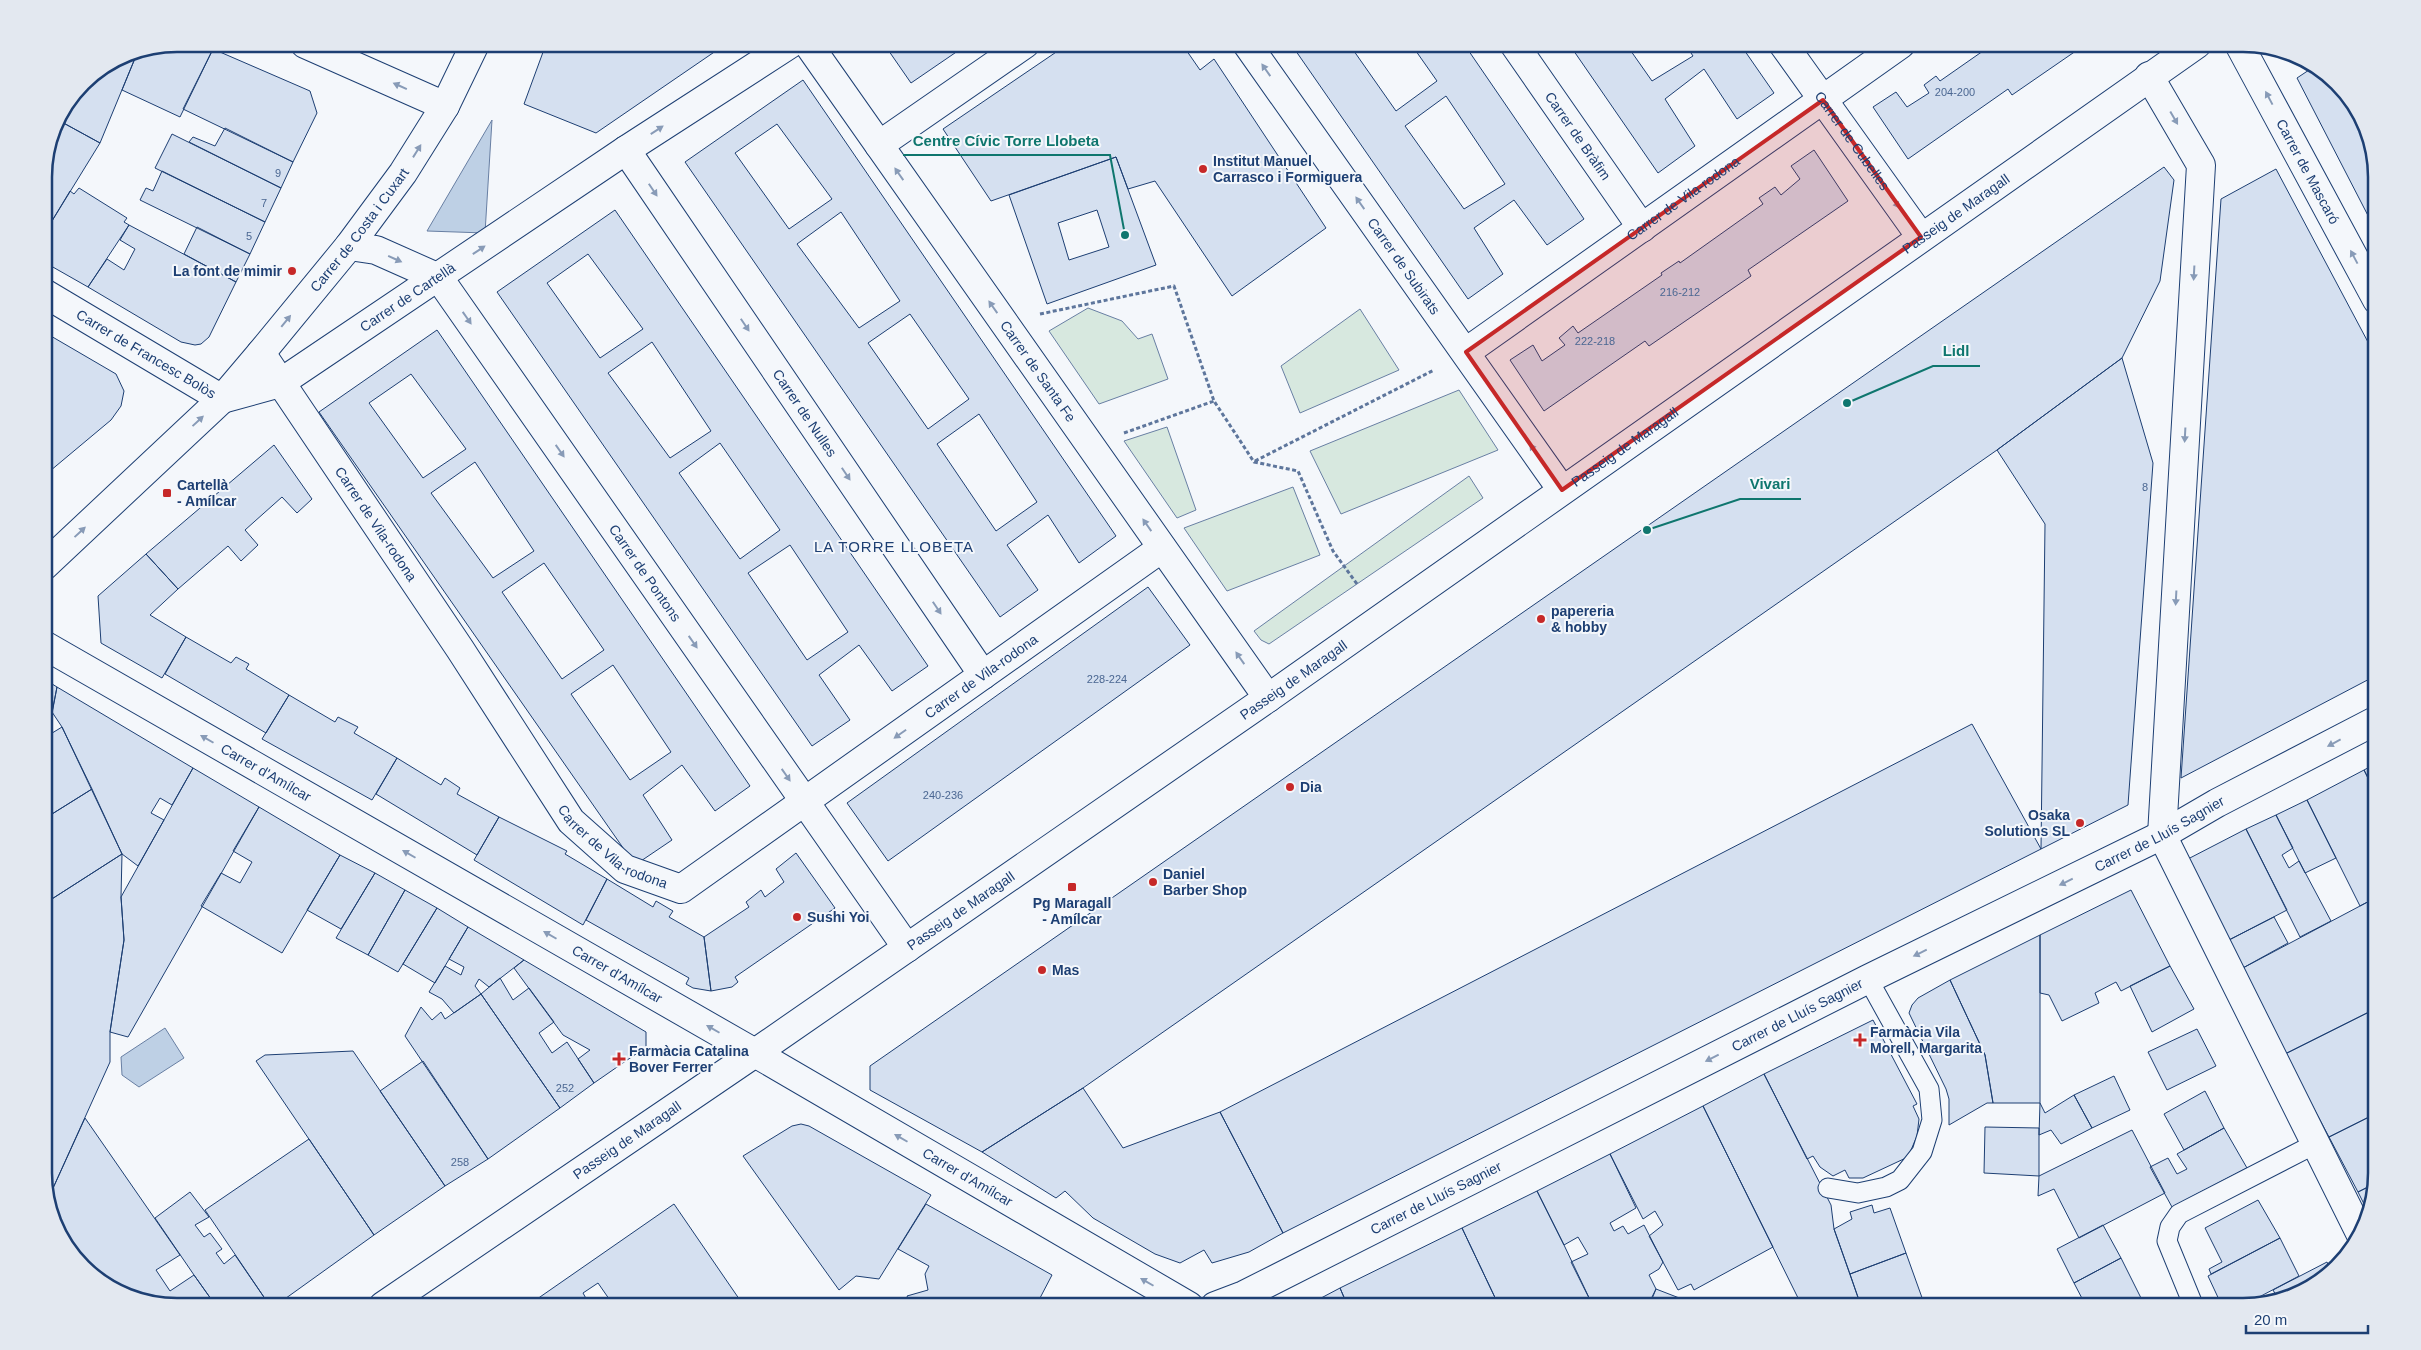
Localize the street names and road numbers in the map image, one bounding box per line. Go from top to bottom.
street label: Carrer de Cubelles [1811,88,1893,193]
street label: Carrer de Bràfim [1542,89,1614,183]
street label: Carrer de Mascaró [2273,116,2343,227]
street label: Carrer de Vila-rodona [1624,153,1743,244]
street label: Carrer de Costa i Cuxart [307,165,412,295]
street label: Passeig de Maragall [1899,171,2012,257]
street label: Carrer de Subirats [1364,215,1443,318]
street label: Carrer de Cartellà [357,259,458,335]
street label: Carrer de Francesc Bolòs [74,306,219,402]
street label: Carrer de Santa Fe [997,318,1079,425]
street label: Carrer de Nulles [769,366,840,460]
street label: Passeig de Maragall [1568,404,1681,490]
street label: Carrer de Vila-rodona [332,464,420,584]
street label: Carrer de Pontons [606,521,684,624]
street label: Carrer de Vila-rodona [922,631,1041,722]
street label: Passeig de Maragall [1237,637,1350,723]
street label: Carrer d'Amílcar [218,740,314,805]
street label: Carrer de Lluís Sagnier [2092,793,2227,875]
street label: Carrer de Vila-rodona [555,802,670,892]
street label: Passeig de Maragall [904,868,1017,953]
street label: Carrer d'Amílcar [569,942,666,1006]
street label: Carrer de Lluís Sagnier [1729,975,1866,1055]
street label: Passeig de Maragall [570,1098,684,1182]
street label: Carrer d'Amílcar [920,1145,1016,1210]
street label: Carrer de Lluís Sagnier [1368,1158,1504,1238]

